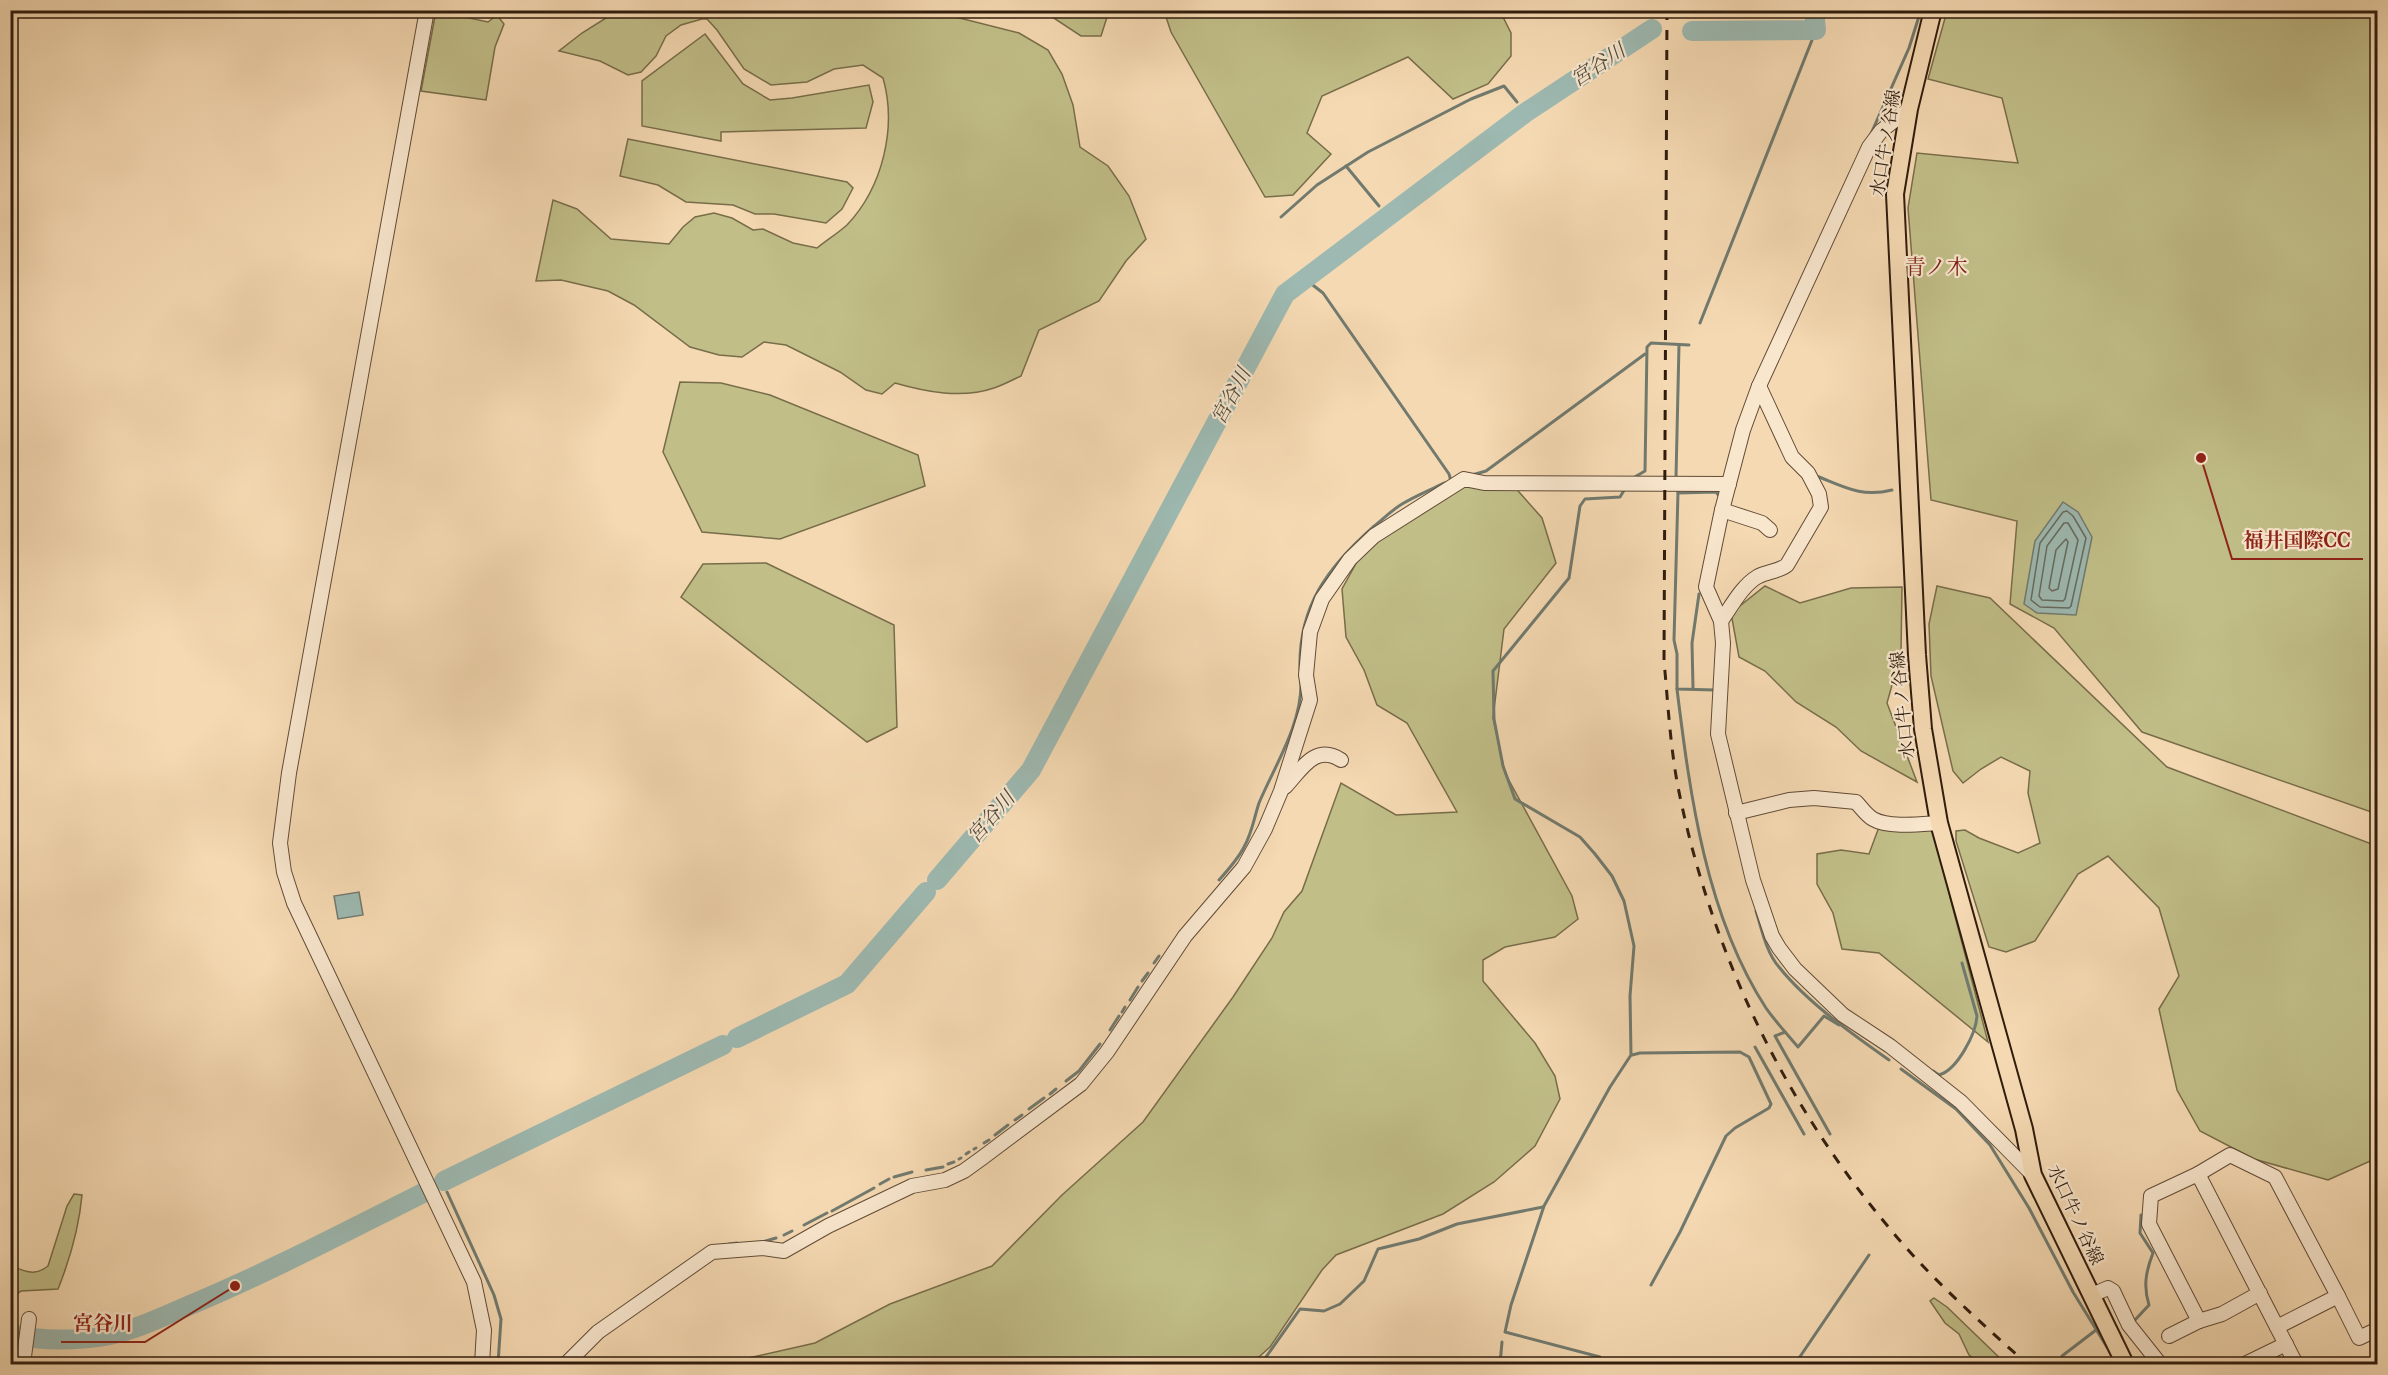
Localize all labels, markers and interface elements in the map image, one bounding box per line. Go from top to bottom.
water label: 宮谷川 [1567,38,1631,91]
street label: 水口牛ノ谷線 [1867,88,1905,198]
district label: 青ノ木 [1905,255,1968,279]
water label: 宮谷川 [1207,362,1256,428]
callout: 福井国際CC [2232,521,2363,559]
text: 福井国際CC [2244,529,2350,552]
street label: 水口牛ノ谷線 [1887,650,1919,760]
water label: 宮谷川 [963,785,1021,847]
street label: 水口牛ノ谷線 [2043,1162,2107,1268]
callout: 宮谷川 [61,1304,145,1342]
text: 宮谷川 [73,1312,133,1335]

